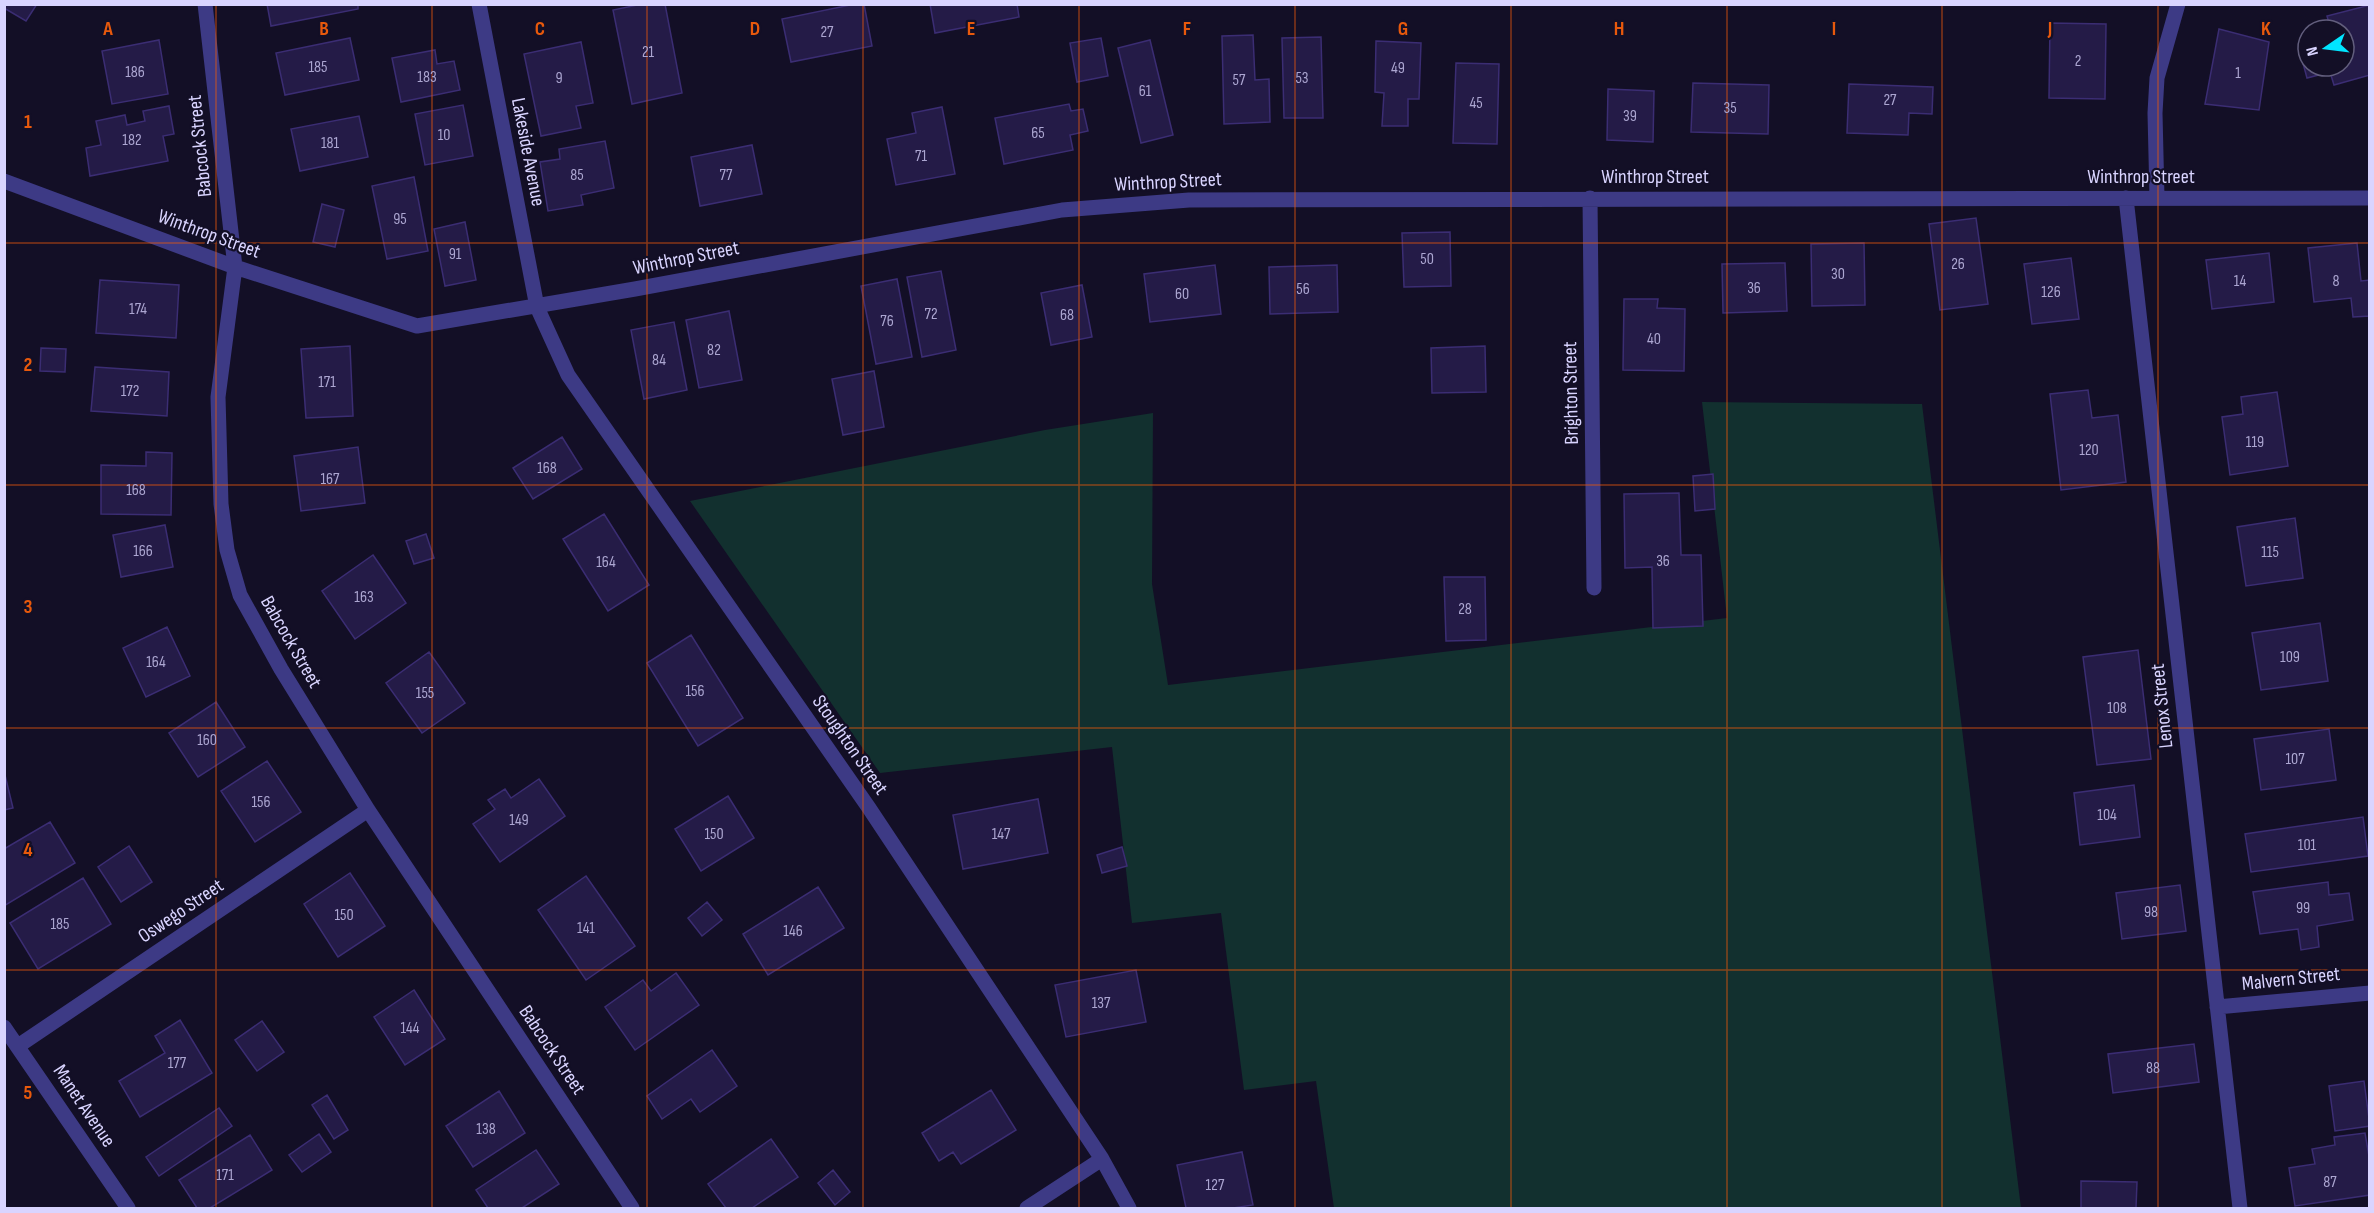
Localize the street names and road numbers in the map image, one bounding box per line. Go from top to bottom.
street label: Babcock Street [183,94,217,198]
street label: Lakeside Avenue [506,96,550,208]
street label: Winthrop Street [1601,165,1709,189]
street label: Winthrop Street [2087,165,2195,189]
street label: Winthrop Street [1114,167,1222,197]
street label: Winthrop Street [154,204,264,264]
street label: Winthrop Street [631,236,741,280]
street label: Brighton Street [1558,341,1584,445]
street label: Babcock Street [255,592,327,692]
street label: Lenox Street [2146,663,2178,749]
street label: Stoughton Street [807,691,893,799]
street label: Oswego Street [134,874,228,948]
street label: Malvern Street [2241,962,2341,996]
street label: Babcock Street [513,1001,591,1099]
street label: Manet Avenue [48,1060,120,1152]

